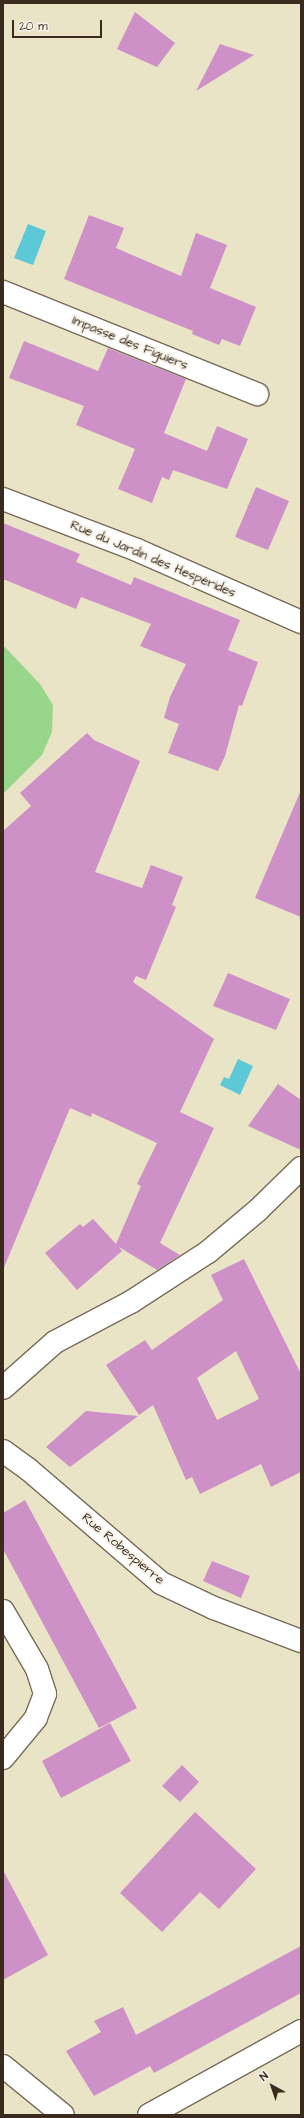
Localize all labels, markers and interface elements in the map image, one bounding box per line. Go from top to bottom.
scale bar [14,12,104,38]
text: 20 m [19,18,48,35]
street label: Impasse des Figuiers [70,313,190,373]
street label: Rue du Jardin des Hespérides [68,517,238,601]
street label: Rue Robespierre [78,1510,168,1588]
north arrow [252,2066,292,2106]
text: N [256,2068,271,2084]

